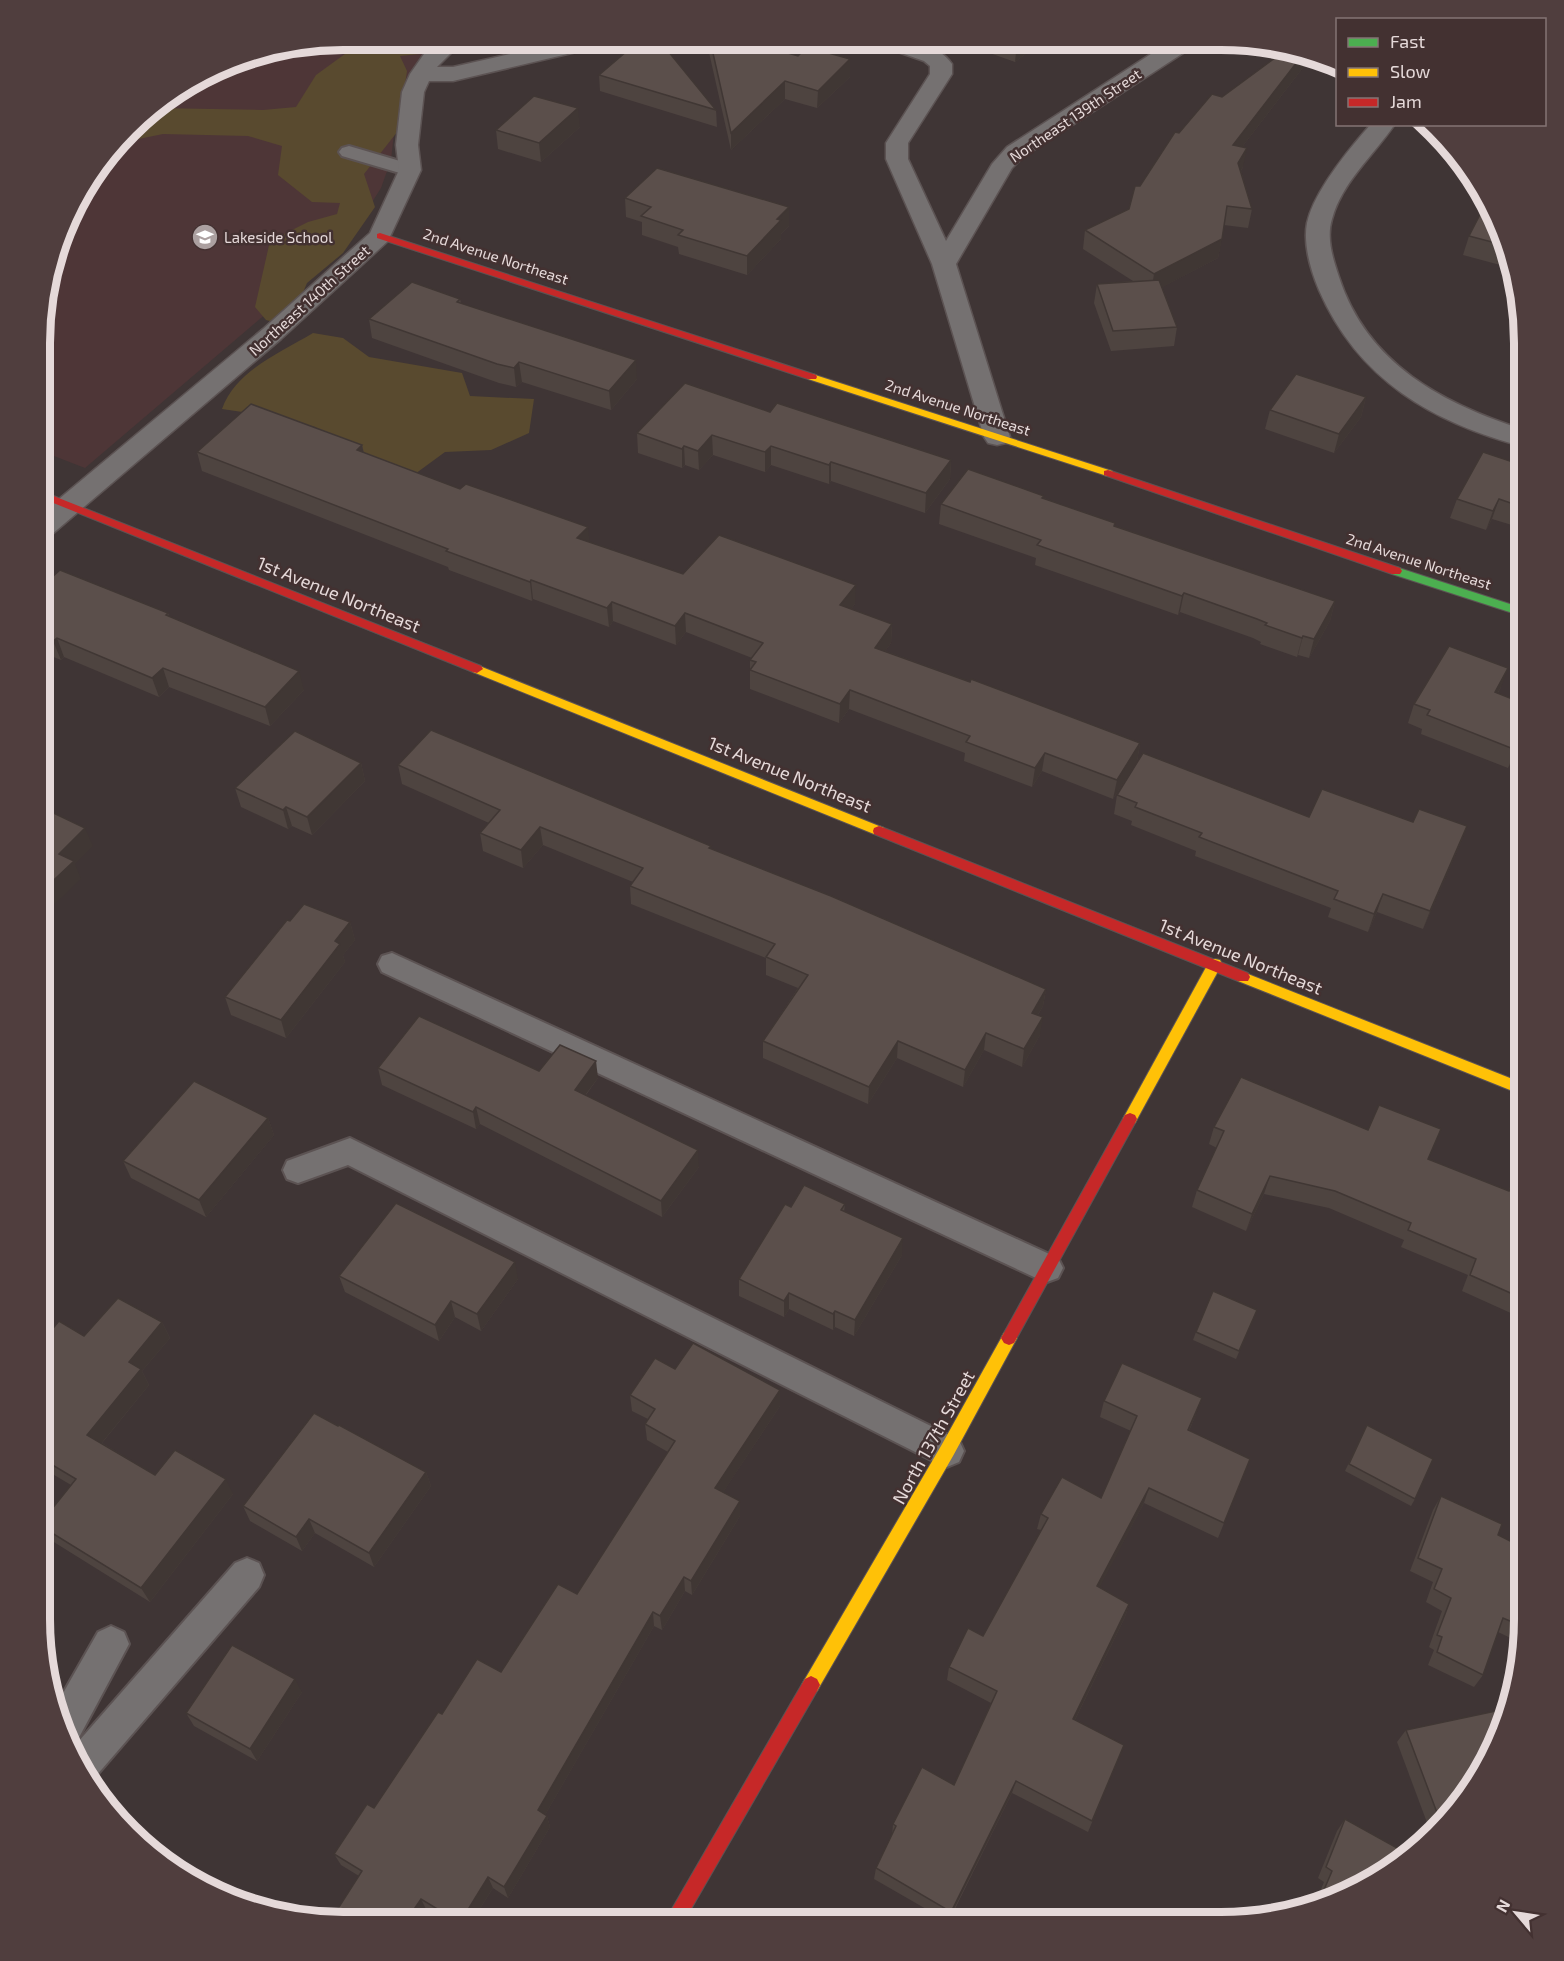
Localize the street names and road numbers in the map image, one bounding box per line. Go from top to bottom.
street label: Northeast 139th Street [1006,64,1144,166]
street label: 2nd Avenue Northeast [421,224,571,288]
street label: Northeast 140th Street [245,241,373,359]
street label: 2nd Avenue Northeast [883,375,1033,439]
street label: 2nd Avenue Northeast [1344,529,1494,593]
street label: 1st Avenue Northeast [254,551,424,637]
street label: 1st Avenue Northeast [705,731,875,817]
street label: 1st Avenue Northeast [1156,913,1326,999]
street label: North 137th Street [887,1366,979,1508]

